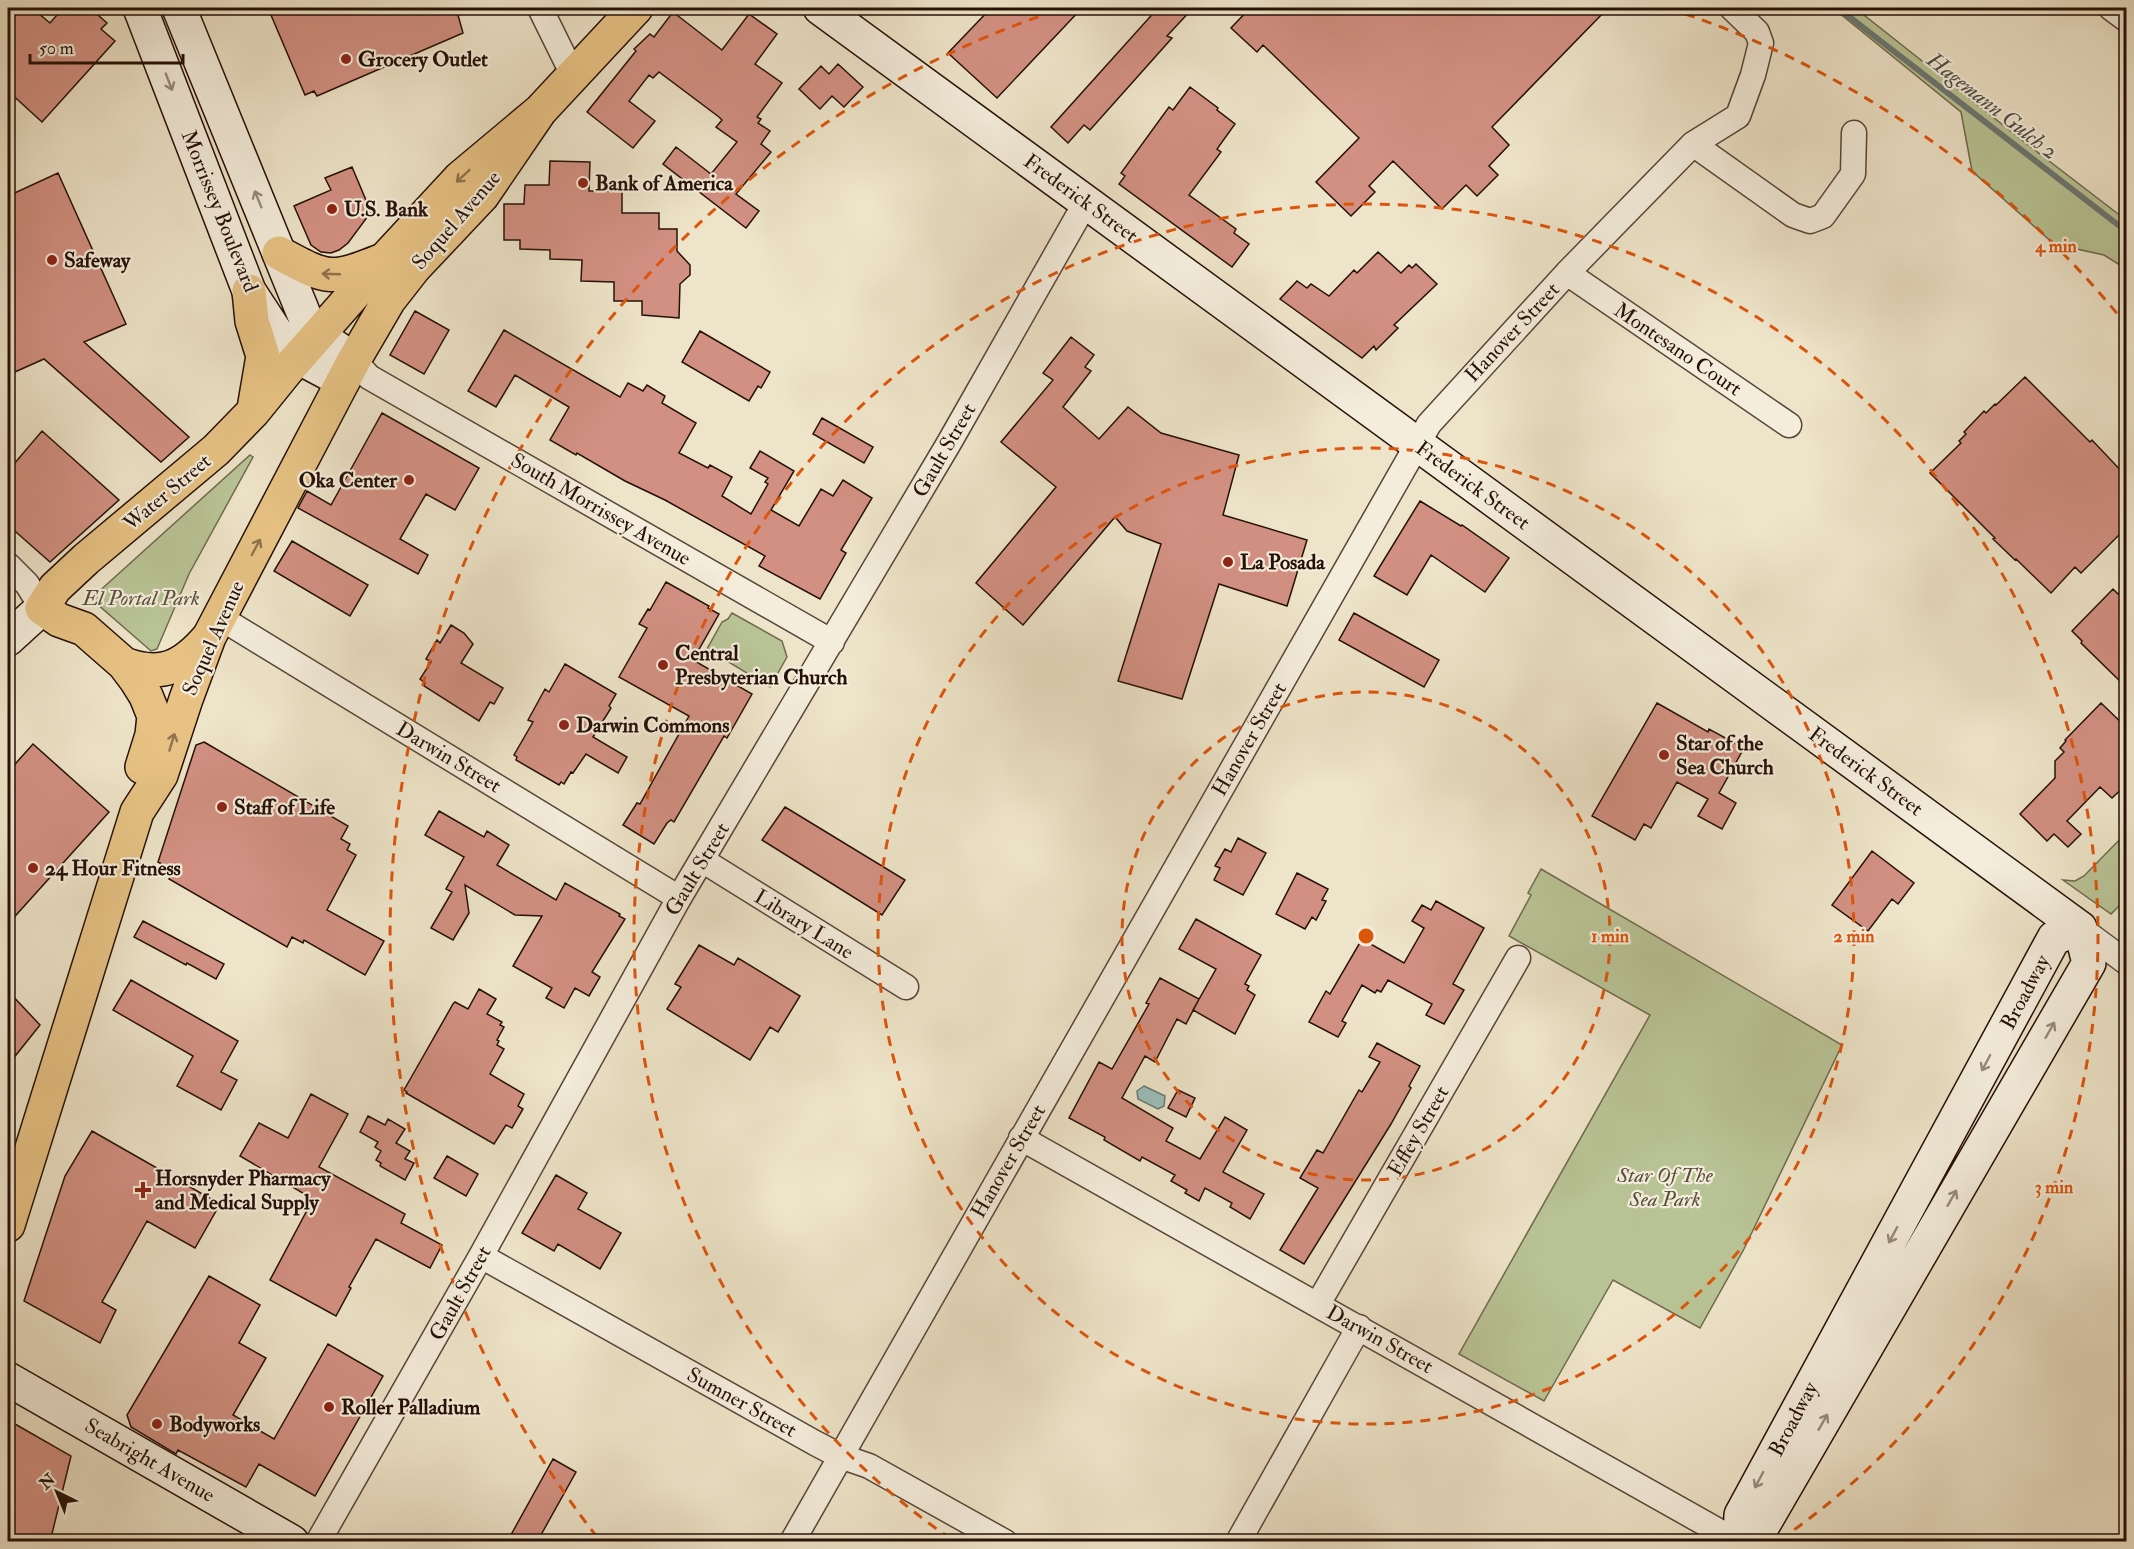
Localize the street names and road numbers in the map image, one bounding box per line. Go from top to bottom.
street label: Morrissey Boulevard [175,126,265,297]
street label: Frederick Street [1018,148,1143,249]
street label: Soquel Avenue [406,165,507,276]
street label: Hanover Street [1459,277,1566,388]
street label: Montesano Court [1609,297,1747,402]
street label: Gault Street [907,398,982,502]
street label: Frederick Street [1410,435,1535,536]
street label: South Morrissey Avenue [506,447,696,572]
street label: Water Street [117,448,217,538]
street label: Soquel Avenue [176,576,251,700]
street label: Hanover Street [1206,677,1293,801]
street label: Darwin Street [391,715,506,799]
street label: Frederick Street [1803,721,1928,822]
street label: Gault Street [659,817,736,921]
street label: Library Lane [749,883,859,966]
street label: Broadway [1995,949,2057,1034]
street label: Effey Street [1382,1081,1455,1181]
street label: Hanover Street [965,1099,1052,1223]
street label: Gault Street [423,1241,498,1345]
street label: Darwin Street [1322,1299,1438,1380]
street label: Sumner Street [682,1361,801,1444]
street label: Broadway [1763,1376,1825,1461]
street label: Seabright Avenue [80,1412,220,1509]

